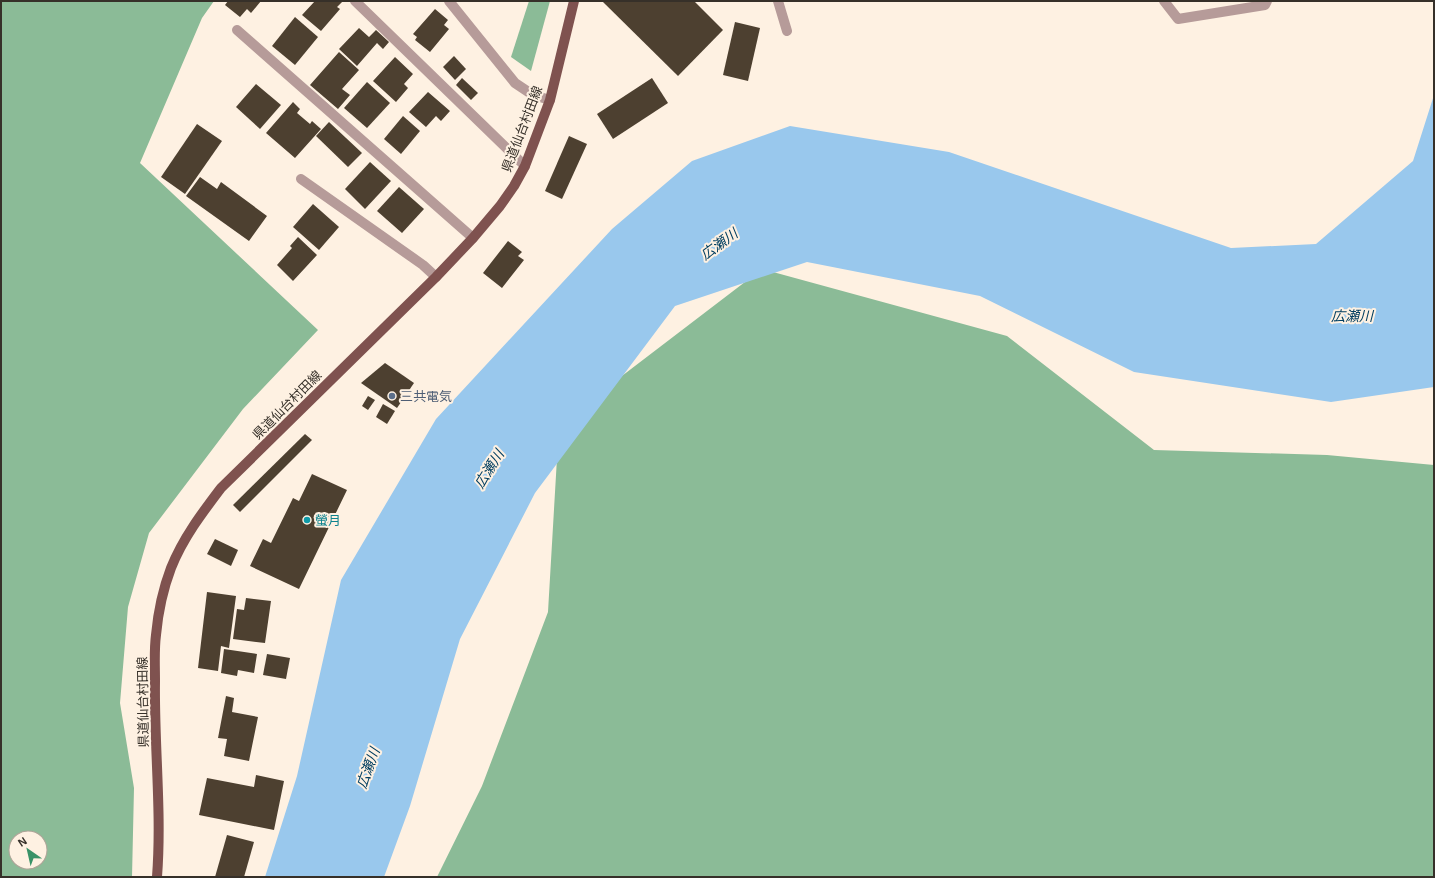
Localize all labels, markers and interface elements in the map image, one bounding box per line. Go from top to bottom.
street label: 県道仙台村田線 [499,84,545,174]
water label: 広瀬川 [697,224,742,263]
water label: 広瀬川 [1331,308,1375,324]
street label: 県道仙台村田線 [250,368,324,442]
place label: 三共電気 [400,389,452,404]
marker: 三共電気 [387,391,397,401]
water label: 広瀬川 [471,445,508,491]
place label: 螢月 [315,513,341,528]
marker: 螢月 [302,515,312,525]
street label: 県道仙台村田線 [135,656,151,748]
water label: 広瀬川 [353,744,383,790]
north arrow [8,830,48,870]
text: N [16,834,29,849]

